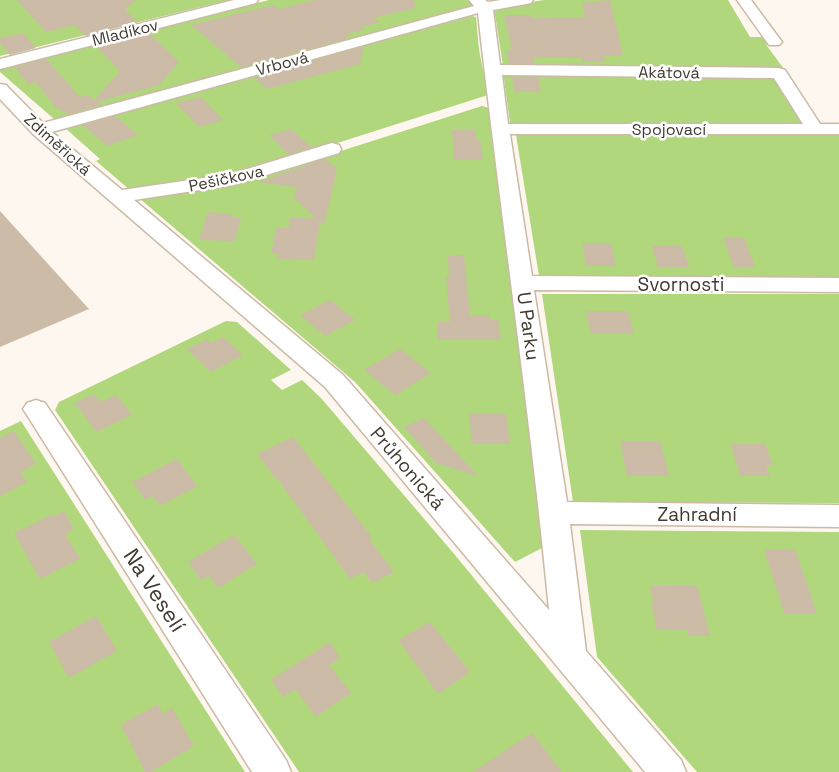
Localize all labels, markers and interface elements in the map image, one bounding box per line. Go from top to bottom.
street label: Mladíkov [90,14,161,51]
street label: Vrbová [254,46,311,81]
street label: Akátová [638,61,700,84]
street label: Zdiměřická [20,109,96,180]
street label: Spojovací [632,119,706,140]
street label: Pešičkova [187,160,265,197]
street label: Svornosti [638,272,725,297]
street label: U Parku [511,290,546,362]
street label: Průhonická [365,422,451,515]
street label: Zahradní [657,502,737,527]
street label: Na Veselí [118,543,193,637]

